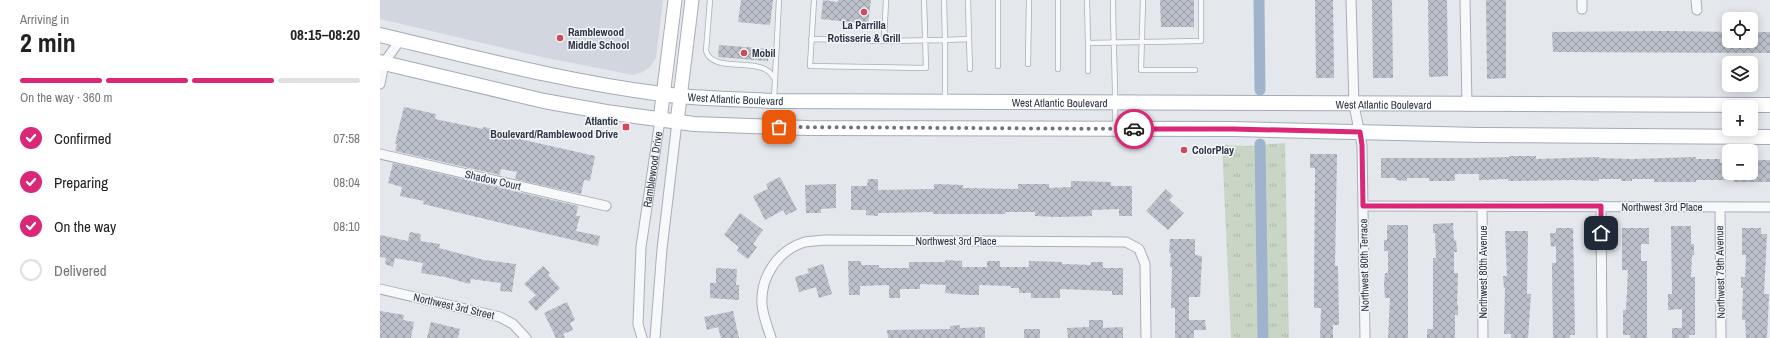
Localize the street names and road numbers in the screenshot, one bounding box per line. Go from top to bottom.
street label: West Atlantic Boulevard [687,90,783,108]
street label: West Atlantic Boulevard [1012,96,1108,110]
street label: West Atlantic Boulevard [1336,97,1431,112]
street label: Ramblewood Drive [640,130,665,209]
street label: Shadow Court [464,167,523,193]
street label: Northwest 3rd Place [1621,200,1703,214]
street label: Northwest 80th Terrace [1356,218,1372,312]
street label: Northwest 80th Avenue [1476,225,1490,319]
street label: Northwest 79th Avenue [1712,225,1728,319]
street label: Northwest 3rd Place [915,234,997,248]
street label: Northwest 3rd Street [412,290,496,322]

